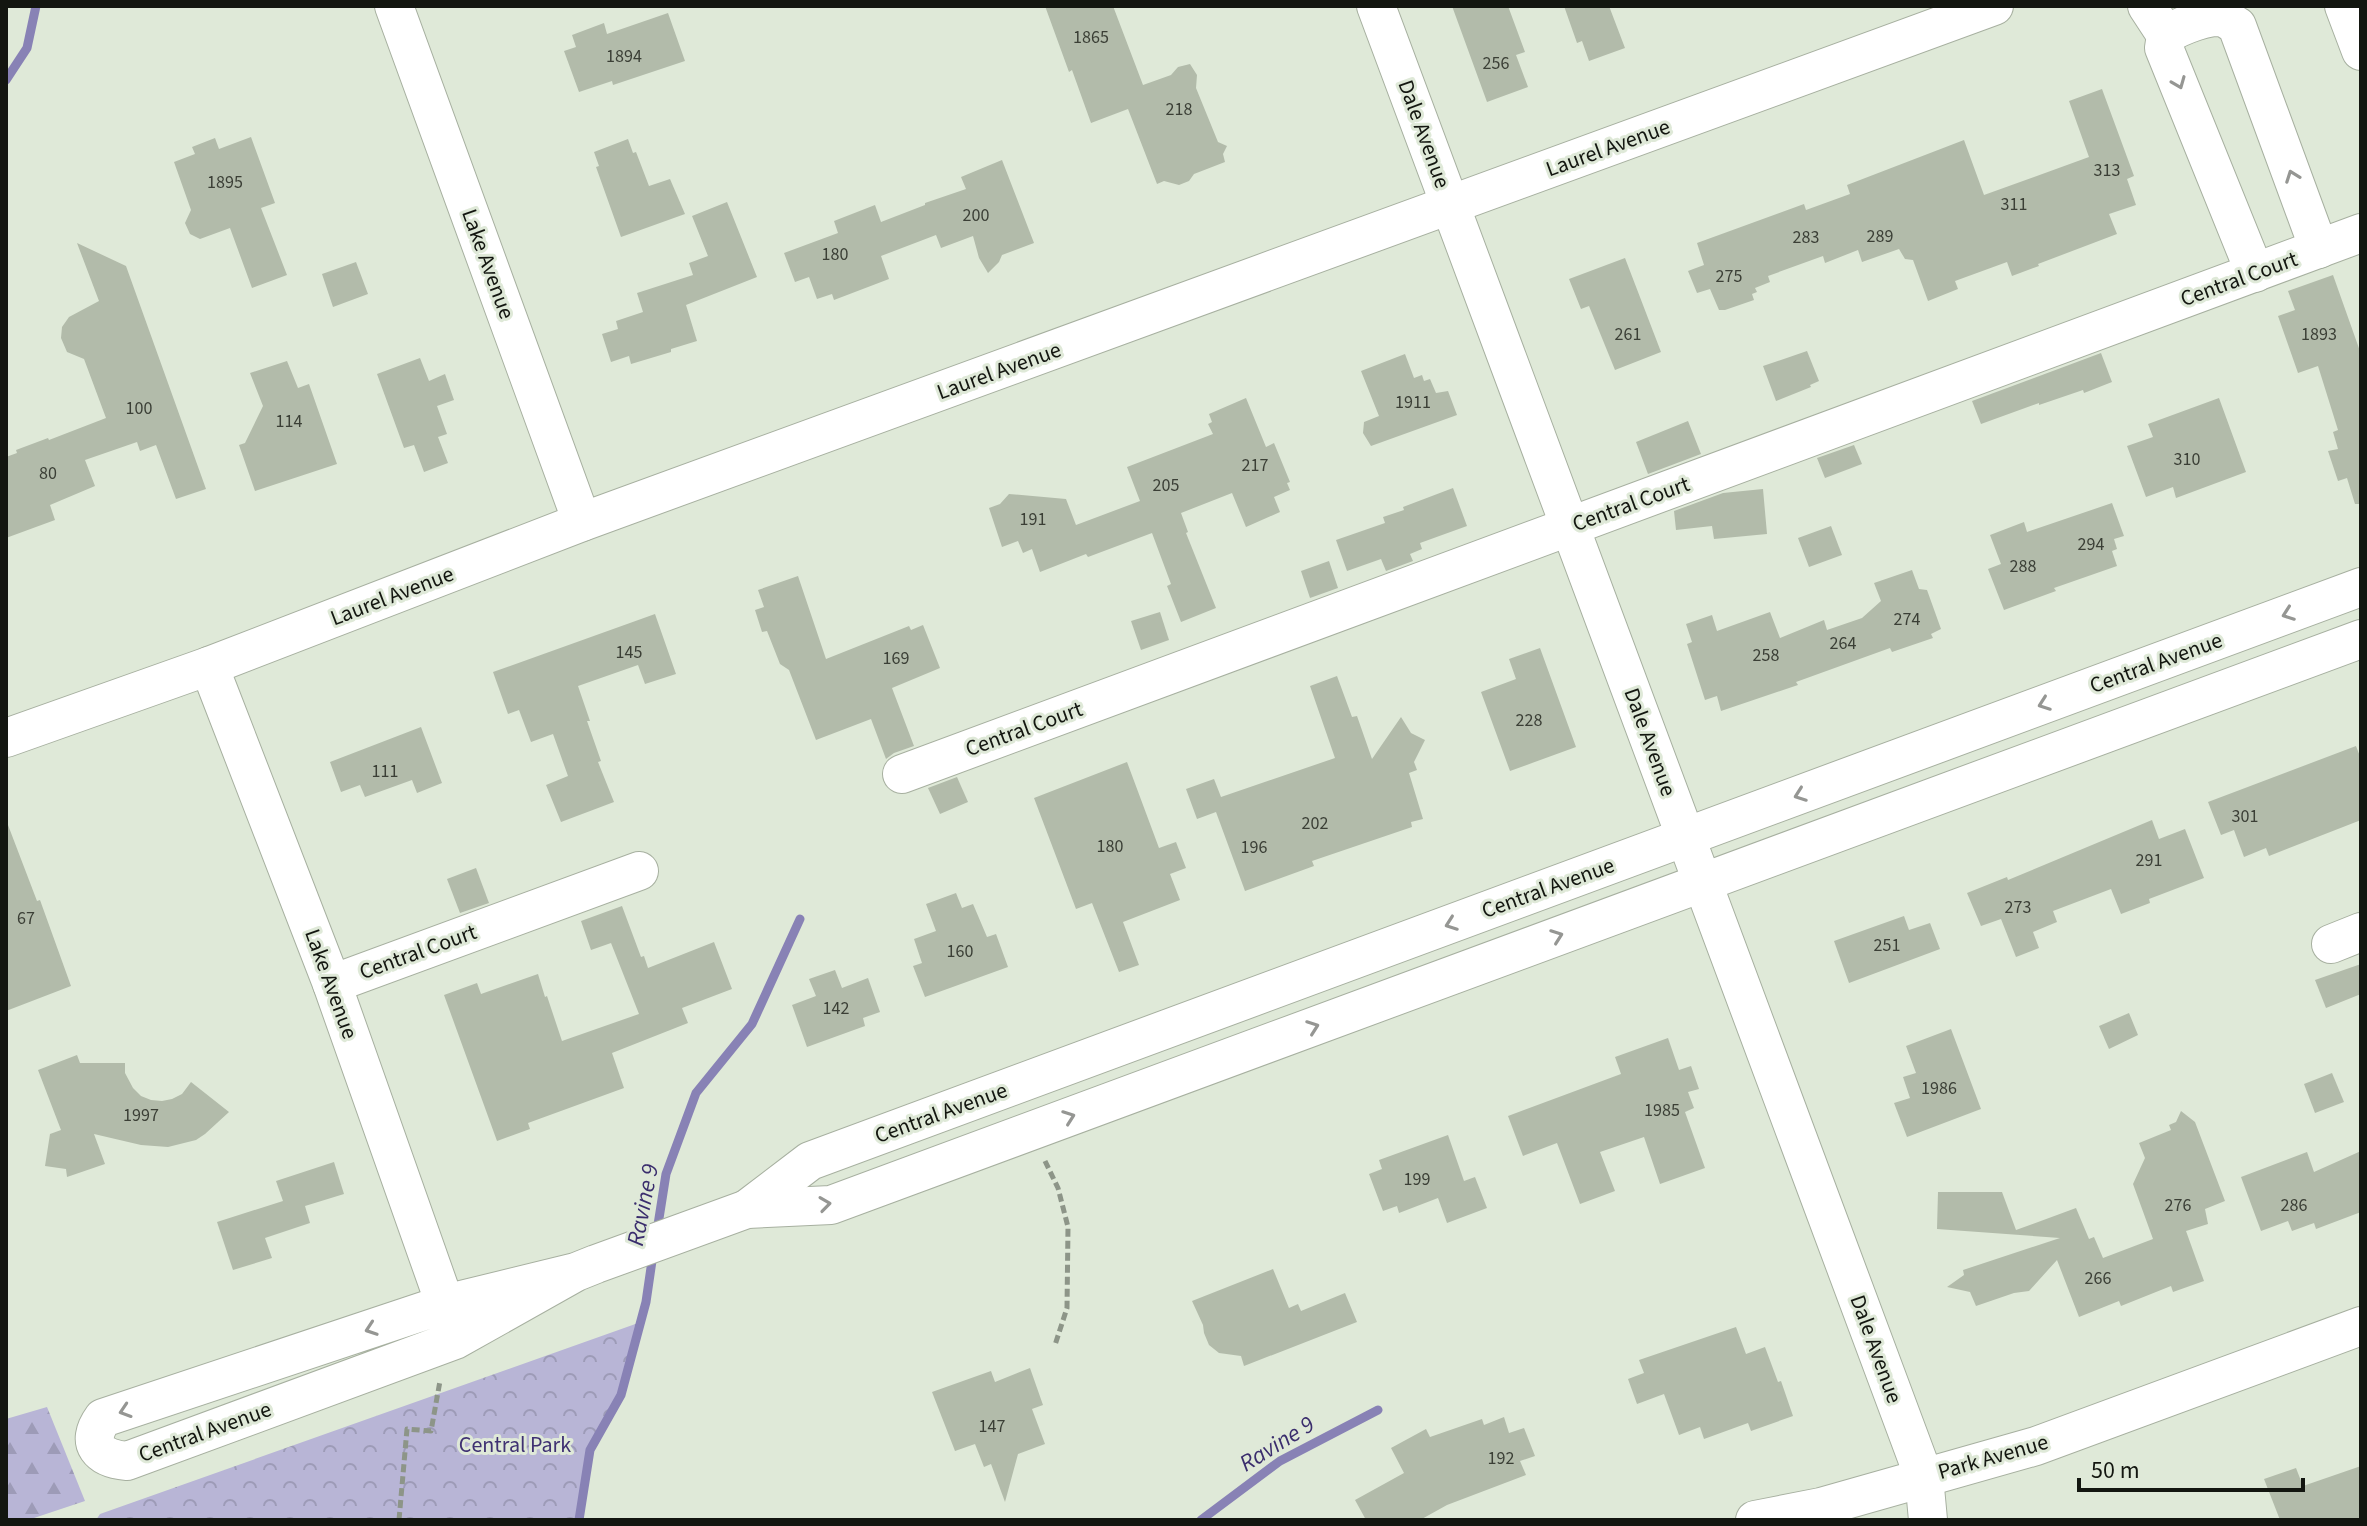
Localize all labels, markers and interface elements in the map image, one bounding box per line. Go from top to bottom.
house number: 1865 [1073,25,1109,50]
house number: 1894 [606,44,642,69]
house number: 256 [1483,51,1509,76]
street label: Dale Avenue [1390,75,1458,193]
one-way arrow [2169,75,2185,89]
house number: 218 [1166,97,1192,122]
street label: Laurel Avenue [1541,111,1675,185]
house number: 313 [2094,158,2120,183]
house number: 1895 [207,170,243,195]
one-way arrow [2285,170,2302,184]
house number: 311 [2001,192,2027,217]
house number: 200 [963,203,989,228]
street label: Lake Avenue [453,204,523,324]
house number: 289 [1867,224,1893,249]
house number: 283 [1793,225,1819,250]
house number: 180 [822,242,848,267]
street label: Central Court [2176,243,2303,315]
house number: 275 [1716,264,1742,289]
house number: 261 [1615,322,1641,347]
house number: 1893 [2301,322,2337,347]
street label: Laurel Avenue [932,334,1066,408]
house number: 1911 [1395,390,1431,415]
house number: 100 [126,396,152,421]
house number: 114 [276,409,302,434]
house number: 310 [2174,447,2200,472]
house number: 217 [1242,453,1268,478]
house number: 80 [39,461,57,486]
street label: Central Court [1568,468,1695,540]
house number: 205 [1153,473,1179,498]
house number: 191 [1020,507,1046,532]
house number: 294 [2078,532,2104,557]
house number: 288 [2010,554,2036,579]
street label: Laurel Avenue [326,558,458,634]
one-way arrow [2282,604,2296,621]
house number: 274 [1894,607,1920,632]
street label: Central Avenue [2085,624,2227,702]
house number: 264 [1830,631,1856,656]
house number: 145 [616,640,642,665]
house number: 258 [1753,643,1779,668]
house number: 169 [883,646,909,671]
street label: Dale Avenue [1616,683,1684,801]
street label: Central Court [961,693,1088,765]
one-way arrow [2038,695,2052,711]
house number: 228 [1516,708,1542,733]
house number: 111 [372,759,398,784]
one-way arrow [1794,785,1808,802]
house number: 301 [2232,804,2258,829]
house number: 202 [1302,811,1328,836]
house number: 180 [1097,834,1123,859]
house number: 196 [1241,835,1267,860]
house number: 291 [2136,848,2162,873]
street label: Central Avenue [1477,849,1619,927]
house number: 273 [2005,895,2031,920]
house number: 67 [17,906,35,931]
one-way arrow [1445,914,1459,931]
street label: Central Court [355,916,482,988]
street label: Lake Avenue [296,924,366,1044]
one-way arrow [1549,930,1563,946]
house number: 251 [1874,933,1900,958]
house number: 160 [947,939,973,964]
house number: 142 [823,996,849,1021]
one-way arrow [1305,1020,1319,1036]
street label: Central Avenue [870,1074,1012,1152]
house number: 1986 [1921,1076,1957,1101]
house number: 1985 [1644,1098,1680,1123]
house number: 1997 [123,1103,159,1128]
one-way arrow [1062,1110,1076,1127]
water label: Ravine 9 [618,1161,668,1249]
house number: 199 [1404,1167,1430,1192]
house number: 276 [2165,1193,2191,1218]
house number: 286 [2281,1193,2307,1218]
one-way arrow [818,1196,832,1213]
house number: 266 [2085,1266,2111,1291]
street label: Dale Avenue [1842,1290,1910,1408]
one-way arrow [365,1320,379,1336]
street label: Central Avenue [134,1393,276,1471]
one-way arrow [118,1402,132,1418]
water label: Ravine 9 [1233,1407,1321,1481]
house number: 147 [979,1414,1005,1439]
street label: Park Avenue [1934,1426,2052,1488]
park label: Central Park [459,1429,571,1461]
scale bar [2079,1442,2303,1492]
house number: 192 [1488,1446,1514,1471]
text: 50 m [2091,1453,2140,1488]

